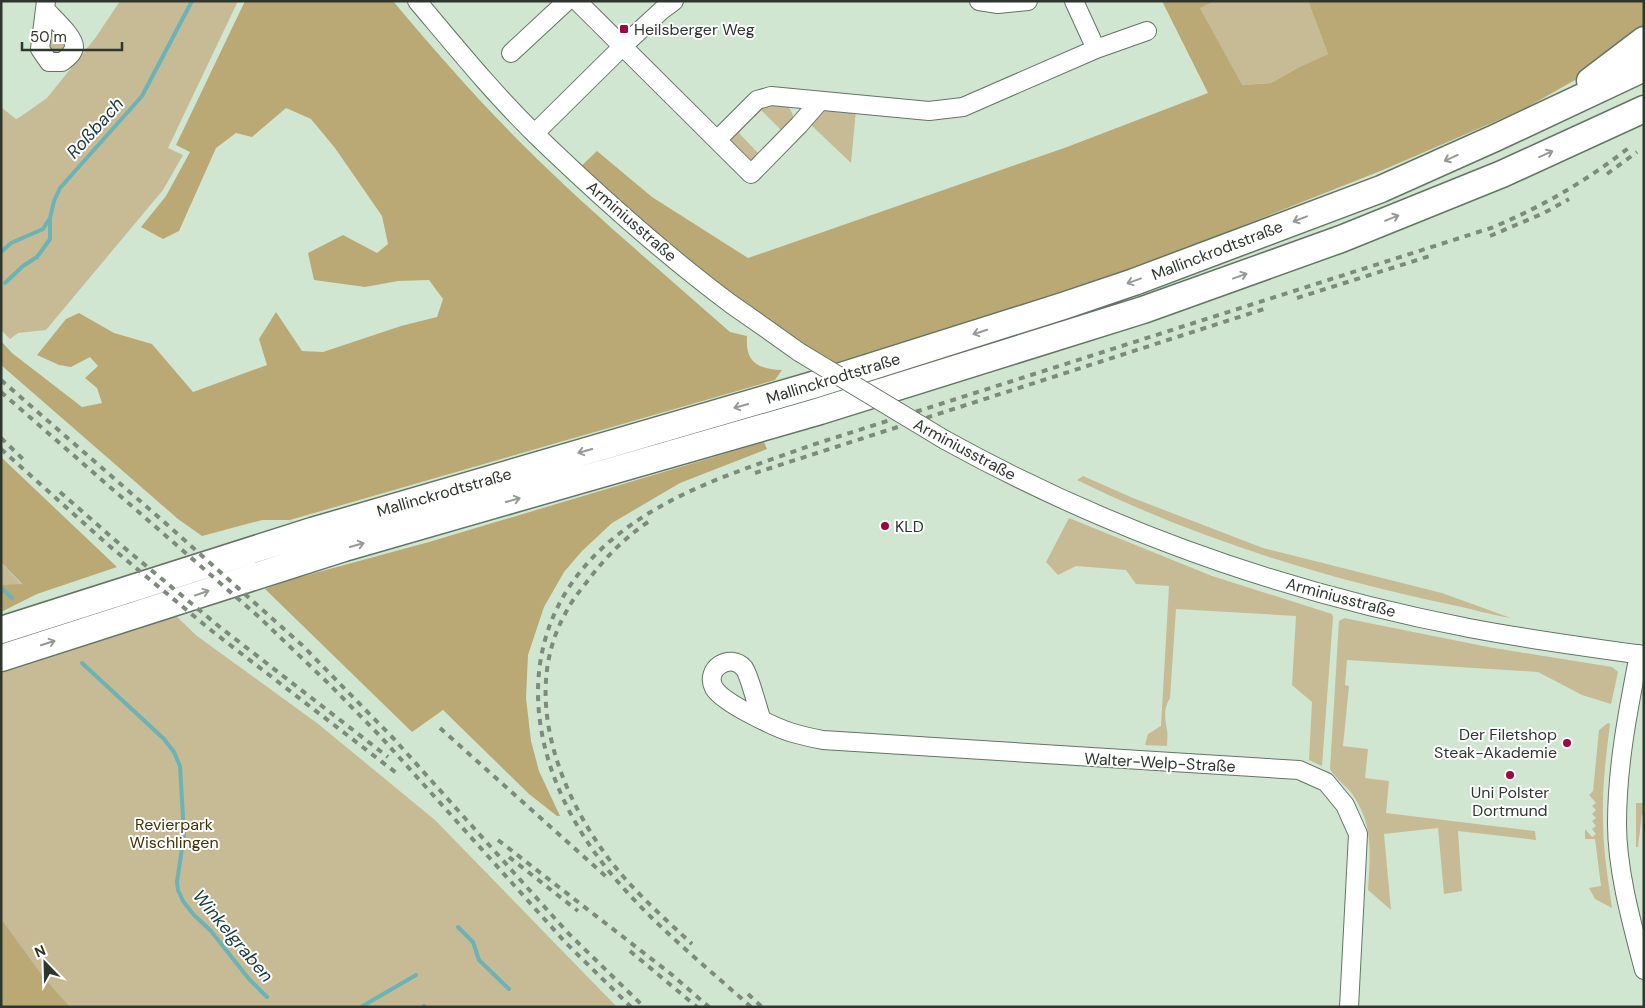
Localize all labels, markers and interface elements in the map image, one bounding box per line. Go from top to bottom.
place label: Heilsberger Weg [634,19,755,40]
scale bar [22,20,122,52]
marker: Heilsberger Weg [618,23,630,35]
text: 50 m [30,27,67,47]
water label: Roßbach [61,92,129,164]
one-way arrow [1538,148,1553,158]
one-way arrow [1444,153,1459,163]
street label: Arminiusstraße [582,176,681,266]
one-way arrow [1384,213,1399,223]
one-way arrow [1293,215,1309,224]
street label: Mallinckrodtstraße [1149,216,1286,285]
one-way arrow [1232,271,1247,280]
one-way arrow [1127,277,1142,286]
one-way arrow [972,328,988,338]
street label: Mallinckrodtstraße [764,348,903,409]
one-way arrow [733,402,749,412]
street label: Arminiusstraße [910,414,1020,485]
one-way arrow [577,447,593,457]
street label: Mallinckrodtstraße [374,463,514,522]
one-way arrow [505,494,521,504]
place label: KLD [895,516,924,537]
marker: KLD [879,520,891,532]
one-way arrow [349,539,365,549]
street label: Arminiusstraße [1284,573,1398,622]
one-way arrow [194,588,209,597]
one-way arrow [39,638,55,647]
place label: Der Filetshop Steak-Akademie [1434,724,1557,763]
marker: Der Filetshop Steak-Akademie [1561,737,1573,749]
street label: Walter-Welp-Straße [1084,748,1236,777]
marker: Uni Polster Dortmund [1504,769,1516,781]
place label: Uni Polster Dortmund [1471,782,1549,821]
park label: Revierpark Wischlingen [129,814,219,853]
water label: Winkelgraben [187,885,279,987]
north arrow [20,938,70,988]
text: N [32,941,48,961]

